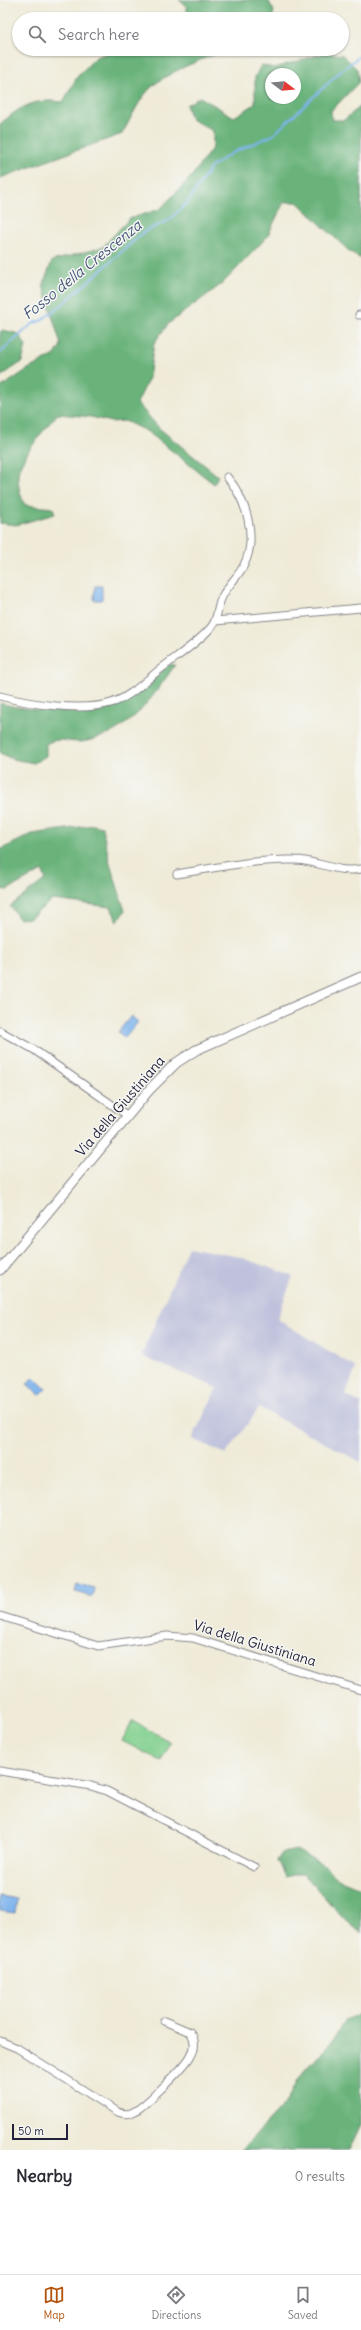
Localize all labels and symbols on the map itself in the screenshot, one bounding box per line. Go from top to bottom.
north arrow [265,68,301,104]
water label: Fosso della Crescenza [18,215,146,323]
street label: Via della Giustiniana [71,1052,169,1160]
street label: Via della Giustiniana [191,1616,319,1670]
scale bar [12,2122,68,2141]

